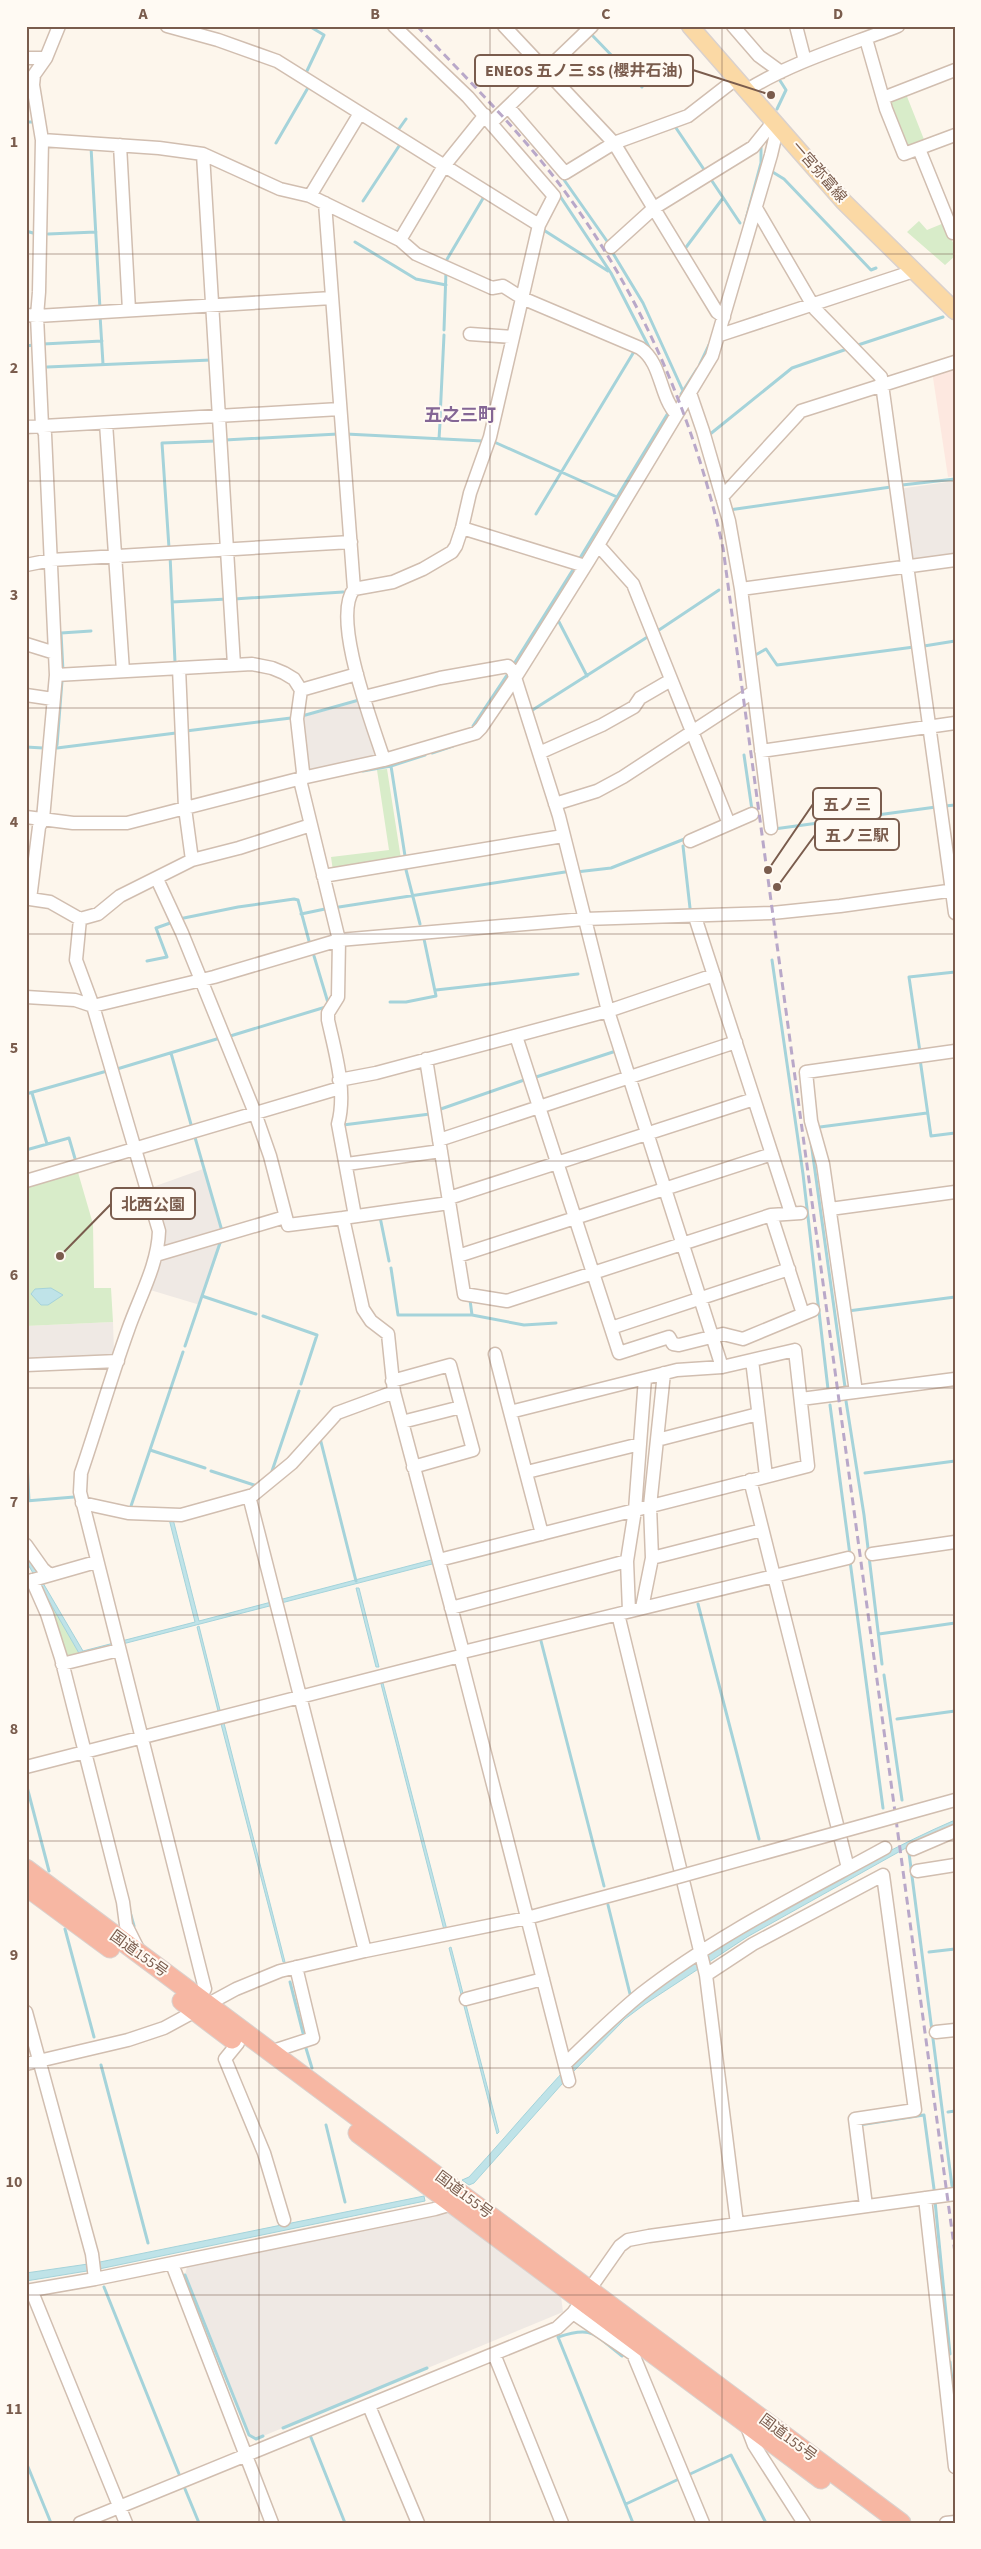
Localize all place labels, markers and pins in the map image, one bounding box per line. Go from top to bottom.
callout: ENEOS 五ノ三 SS (櫻井石油) [475,55,693,86]
callout: 五ノ三 [813,788,881,819]
callout: 五ノ三駅 [815,819,899,850]
callout: 北西公園 [111,1188,195,1219]

